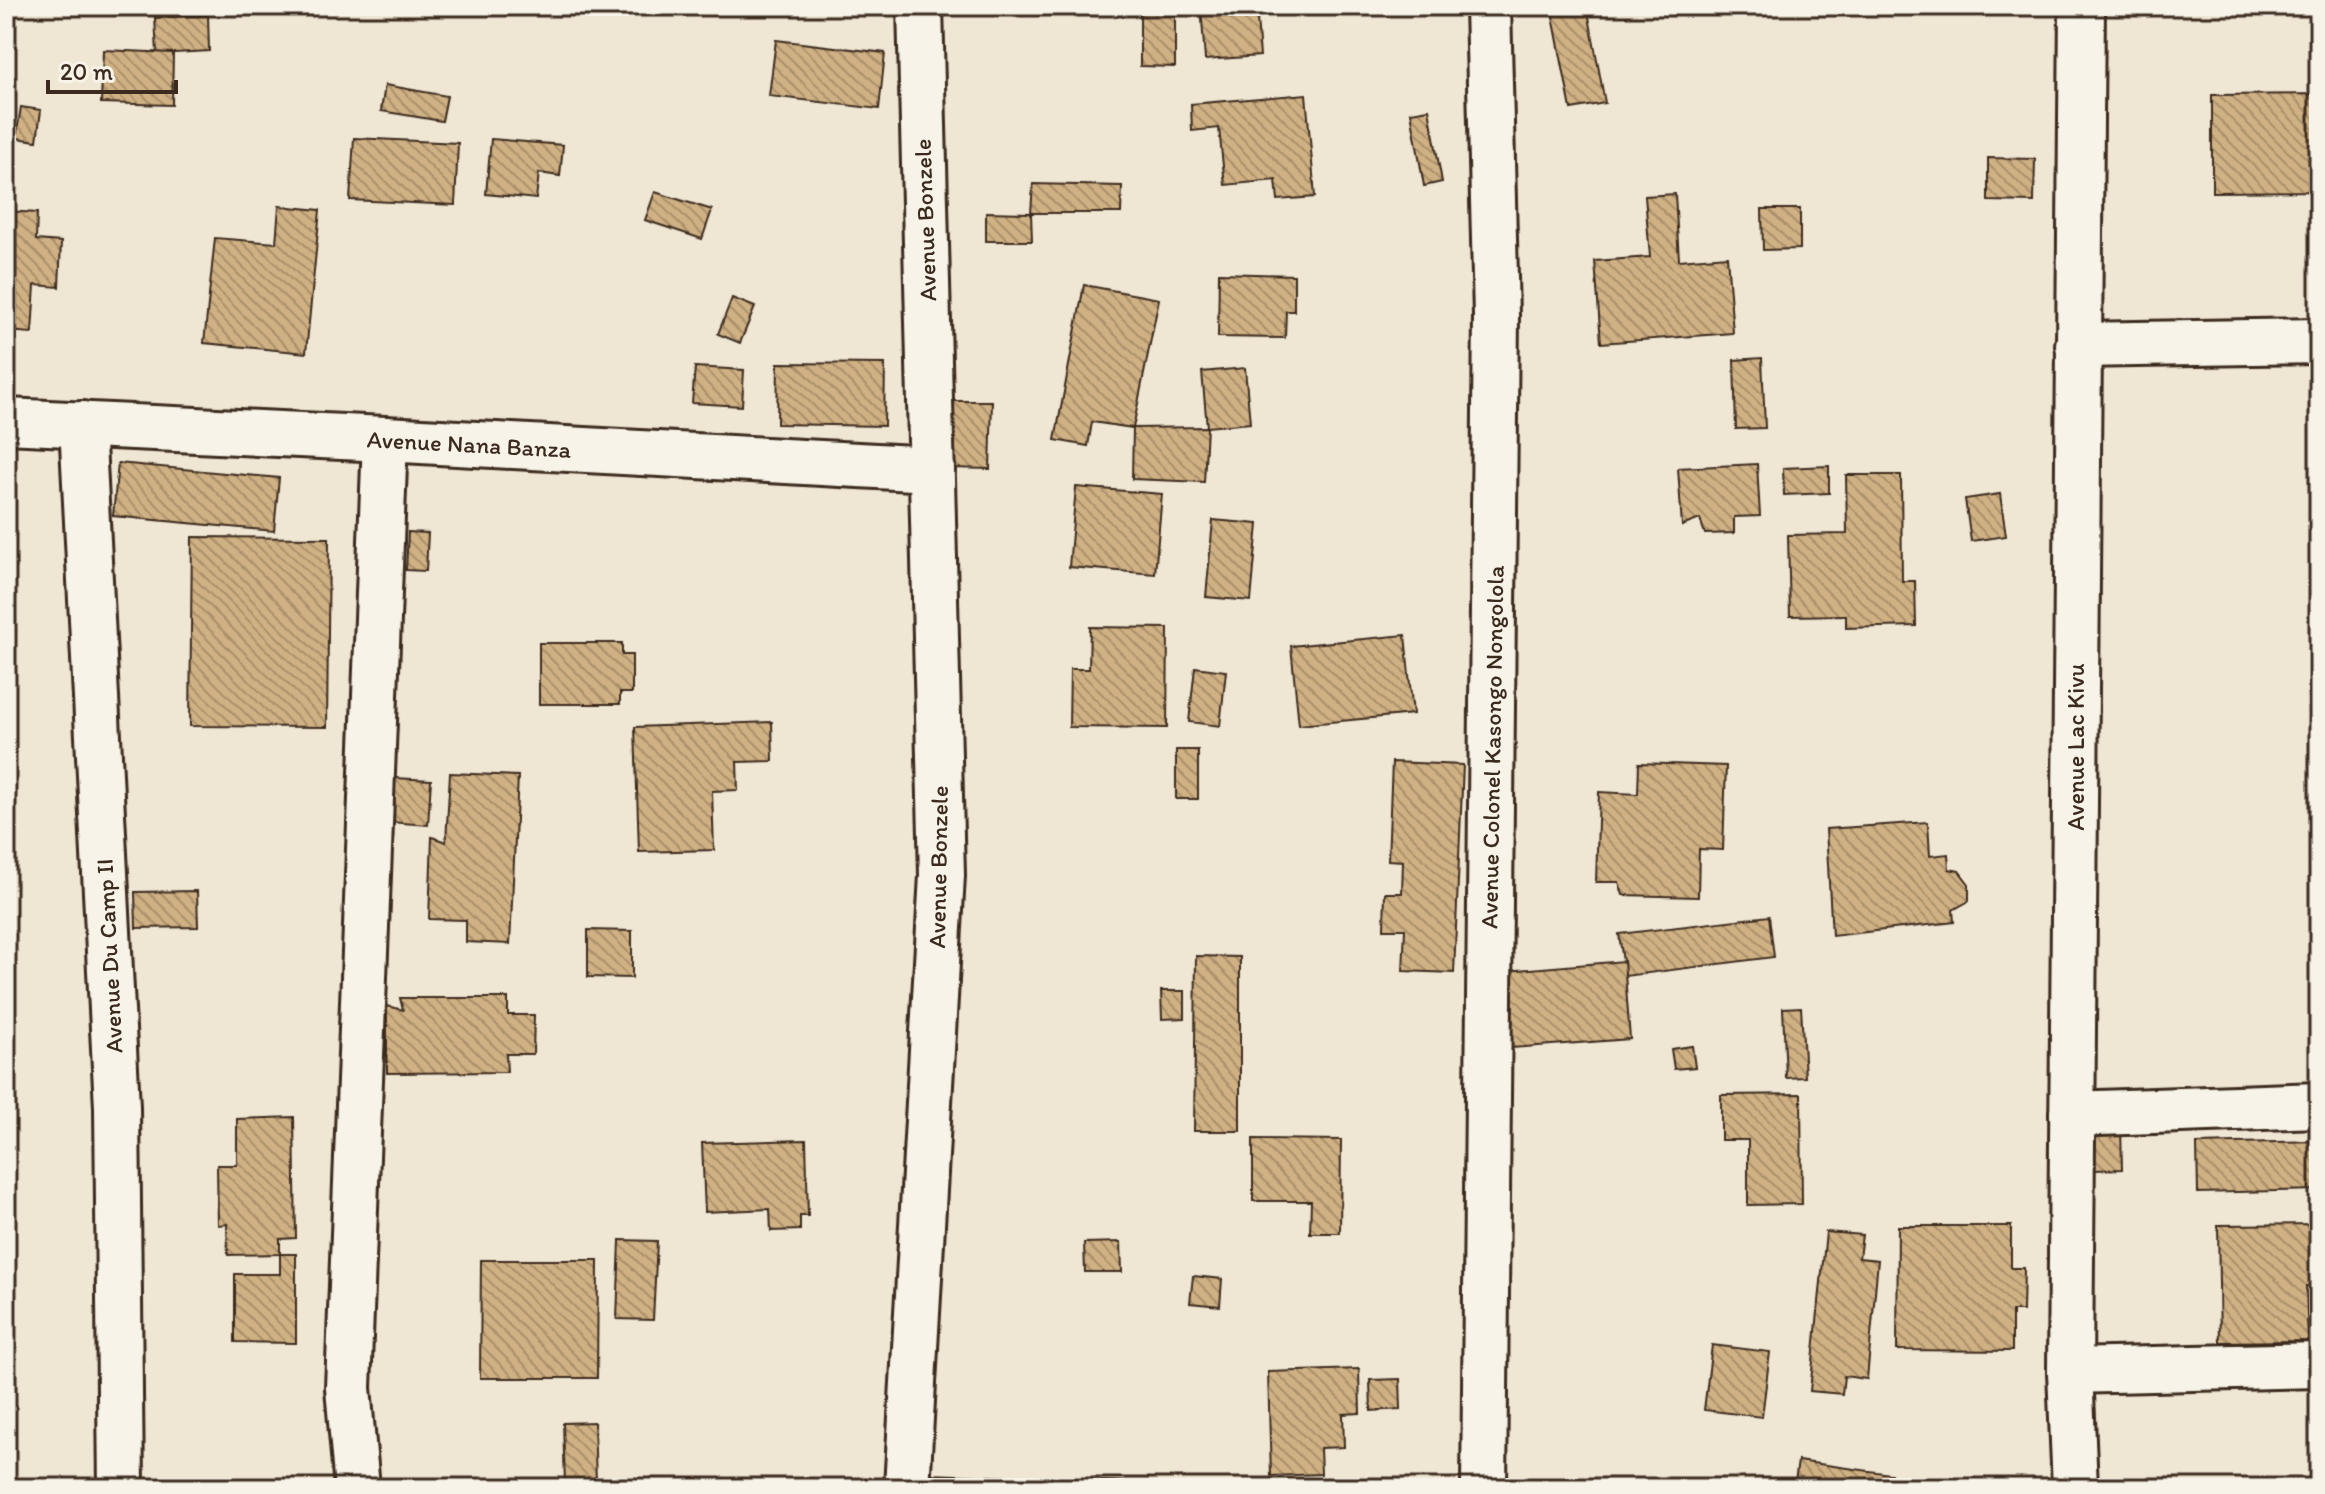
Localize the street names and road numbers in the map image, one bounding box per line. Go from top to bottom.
street label: Avenue Bonzele [908,138,942,302]
street label: Avenue Nana Banza [366,424,572,464]
street label: Avenue Colonel Kasongo Nongolola [1474,565,1510,929]
street label: Avenue Lac Kivu [2061,663,2090,831]
street label: Avenue Bonzele [922,785,954,949]
street label: Avenue Du Camp II [89,858,129,1054]

